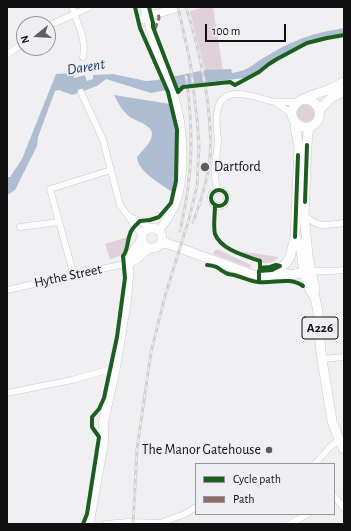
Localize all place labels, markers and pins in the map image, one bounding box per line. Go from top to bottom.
place label: Dartford [214,159,261,175]
marker: Dartford [199,161,211,173]
place label: The Manor Gatehouse [142,442,261,458]
marker: The Manor Gatehouse [264,445,274,455]

